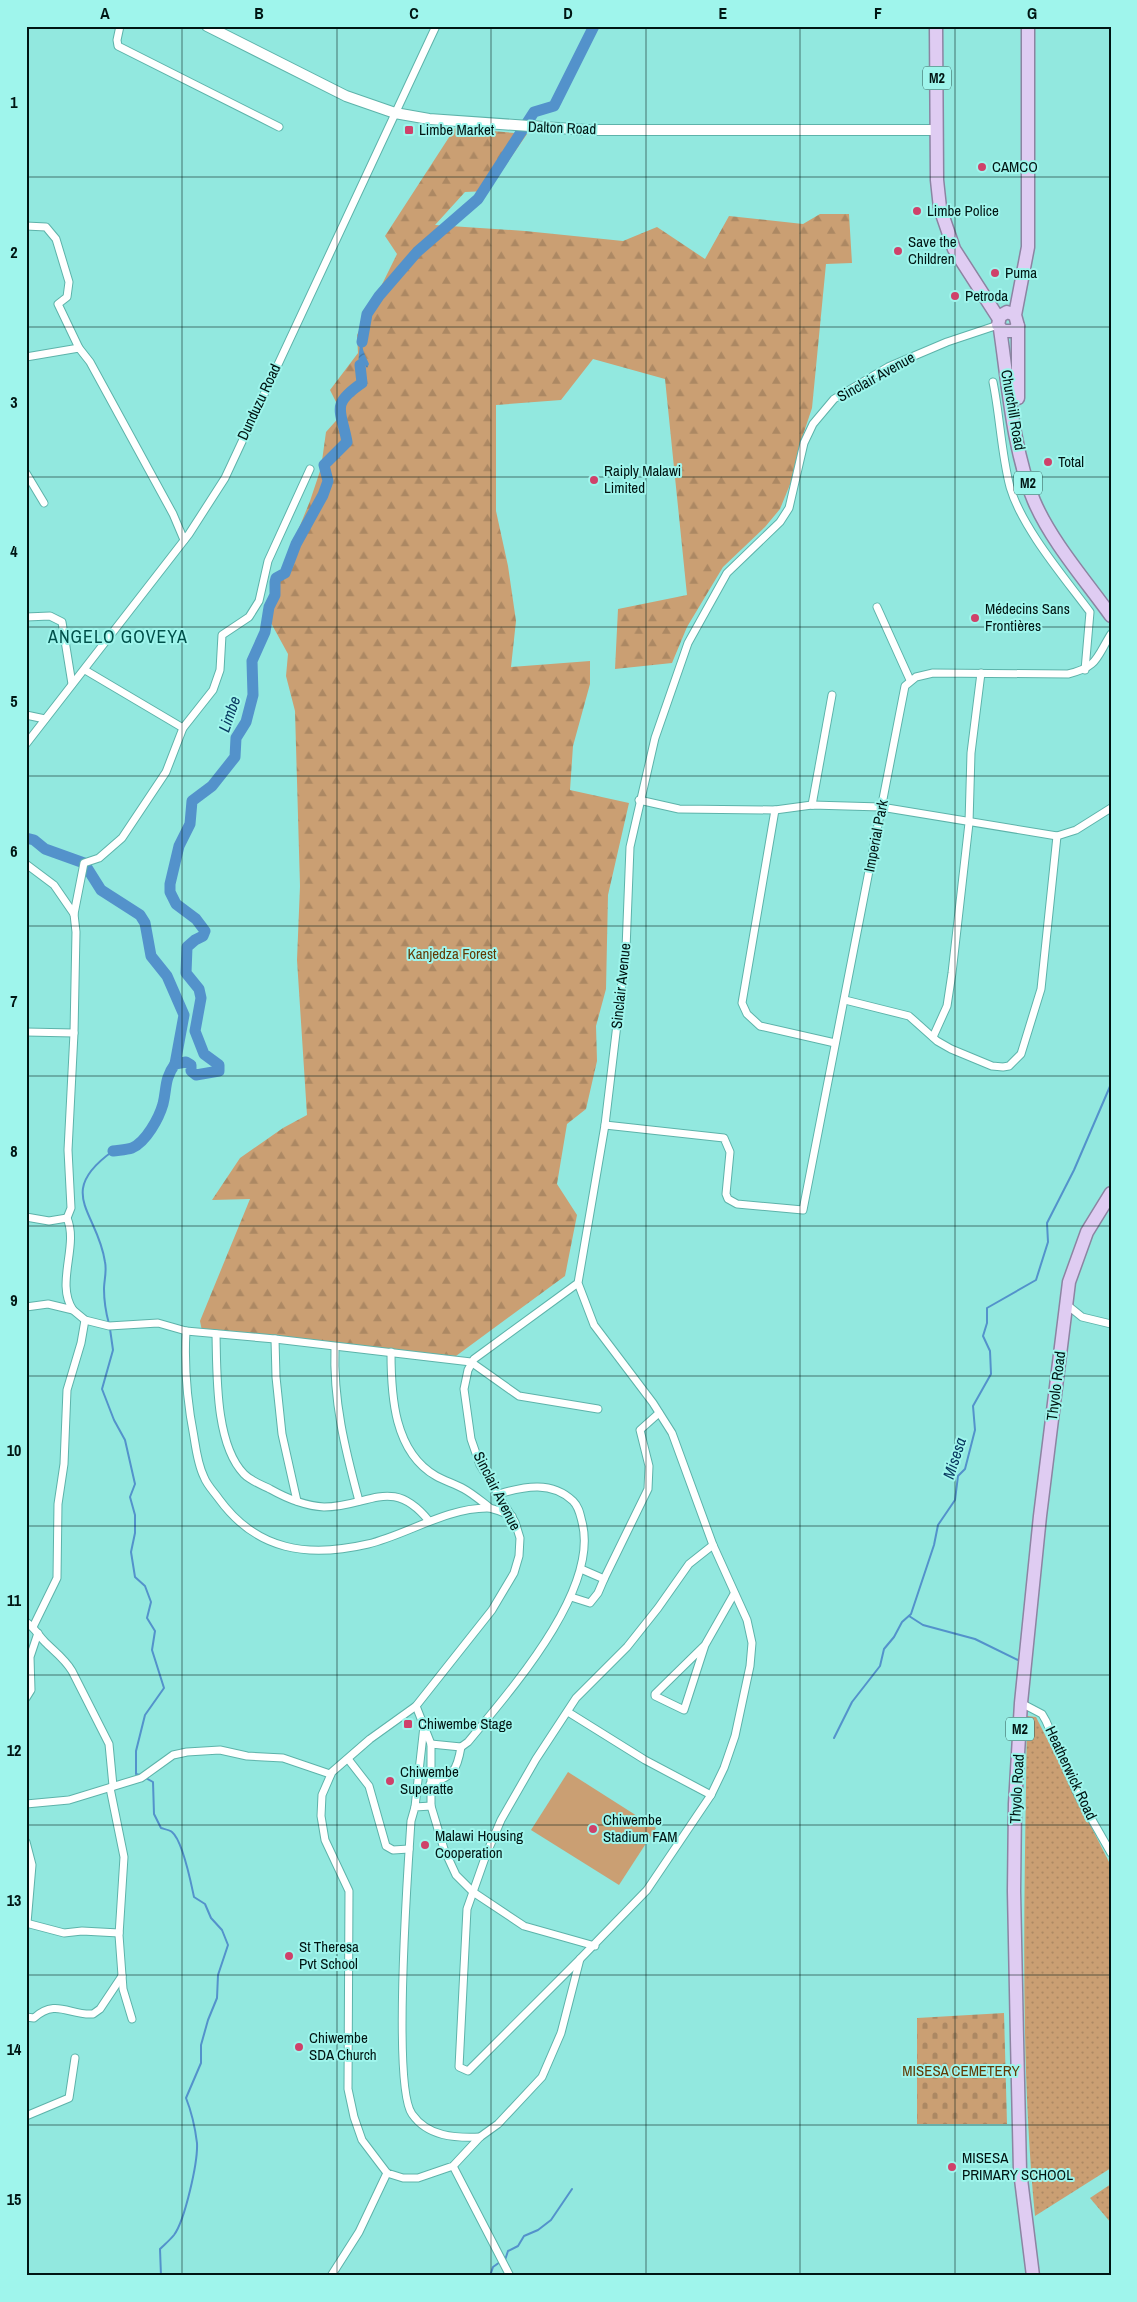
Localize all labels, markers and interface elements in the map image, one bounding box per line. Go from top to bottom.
text: A [100,2,110,24]
text: B [254,2,264,24]
text: C [409,2,419,24]
text: D [563,2,573,24]
text: E [719,2,728,24]
text: F [874,2,882,24]
text: G [1027,2,1037,24]
road number: M2 [923,66,951,90]
text: 1 [10,91,18,113]
street label: Dalton Road [527,116,597,139]
place label: Limbe Market [419,119,495,140]
marker: Limbe Market [403,124,415,136]
place label: CAMCO [992,156,1038,177]
marker: CAMCO [976,161,988,173]
place label: Limbe Police [927,200,999,221]
marker: Limbe Police [911,205,923,217]
place label: Save the Children [908,231,957,269]
text: 2 [10,241,18,263]
marker: Save the Children [892,245,904,257]
place label: Puma [1005,262,1037,283]
marker: Puma [989,267,1001,279]
place label: Petroda [965,285,1008,306]
marker: Petroda [949,290,961,302]
street label: Sinclair Avenue [833,346,919,407]
street label: Dunduzu Road [232,360,285,443]
street label: Churchill Road [996,368,1031,452]
text: 3 [10,391,18,413]
place label: Total [1058,451,1084,472]
marker: Total [1042,456,1054,468]
place label: Raiply Malawi Limited [604,460,681,498]
road number: M2 [1014,472,1042,494]
marker: Raiply Malawi Limited [588,474,600,486]
text: 4 [10,540,18,562]
place label: Médecins Sans Frontières [985,598,1070,636]
marker: Médecins Sans Frontières [969,612,981,624]
district label: ANGELO GOVEYA [47,624,188,649]
text: 5 [10,690,18,712]
water label: Limbe [213,693,245,735]
street label: Imperial Park [858,797,893,874]
text: 6 [10,840,18,862]
street label: Sinclair Avenue [606,942,635,1030]
park label: Kanjedza Forest [408,943,497,964]
text: 7 [10,990,18,1012]
text: 8 [10,1140,18,1162]
text: 9 [10,1289,18,1311]
street label: Thyolo Road [1041,1350,1070,1422]
water label: Misesa [937,1434,971,1482]
text: 10 [7,1439,21,1461]
street label: Sinclair Avenue [469,1448,526,1534]
text: 11 [7,1589,22,1611]
place label: Chiwembe Stage [418,1713,513,1734]
marker: Chiwembe Stage [402,1718,414,1730]
road number: M2 [1006,1718,1034,1740]
street label: Heatherwick Road [1041,1722,1102,1823]
text: 12 [7,1739,21,1761]
street label: Thyolo Road [1004,1754,1029,1824]
place label: Chiwembe Superatte [400,1761,459,1799]
marker: Chiwembe Superatte [384,1775,396,1787]
place label: Chiwembe Stadium FAM [603,1809,678,1847]
marker: Chiwembe Stadium FAM [587,1823,599,1835]
place label: Malawi Housing Cooperation [435,1825,523,1863]
marker: Malawi Housing Cooperation [419,1839,431,1851]
text: 13 [7,1889,21,1911]
place label: St Theresa Pvt School [299,1936,359,1974]
marker: St Theresa Pvt School [283,1950,295,1962]
place label: Chiwembe SDA Church [309,2027,377,2065]
text: 14 [7,2038,22,2060]
marker: Chiwembe SDA Church [293,2041,305,2053]
park label: MISESA CEMETERY [902,2060,1020,2081]
place label: MISESA PRIMARY SCHOOL [962,2147,1073,2185]
marker: MISESA PRIMARY SCHOOL [946,2161,958,2173]
text: 15 [7,2188,21,2210]

